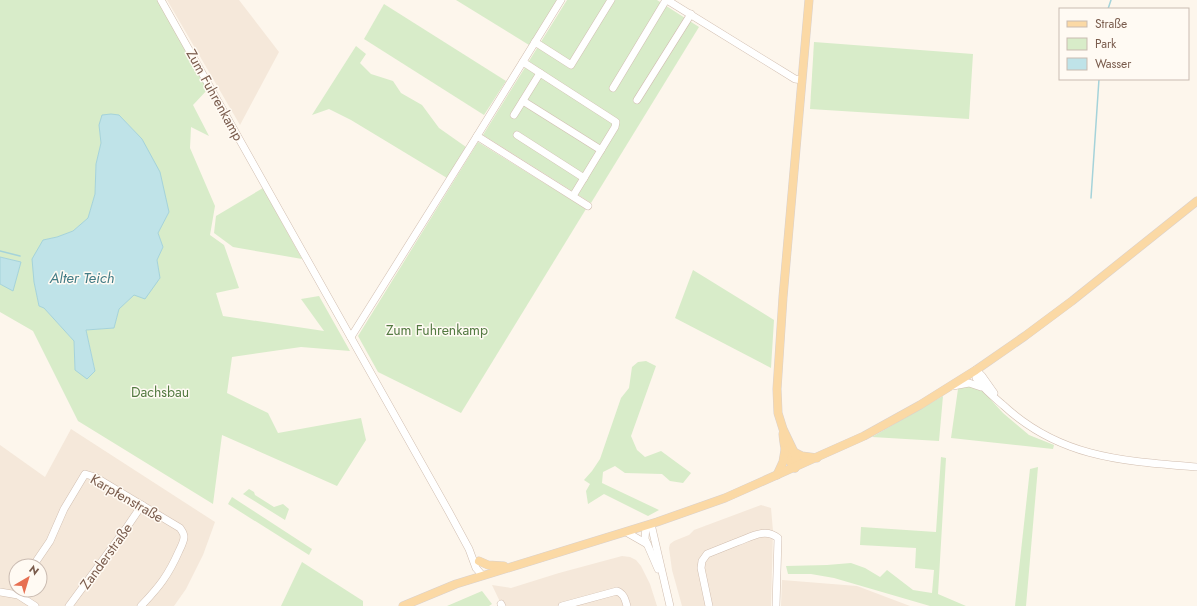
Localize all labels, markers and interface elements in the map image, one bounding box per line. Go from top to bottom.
legend [1059,8,1189,80]
text: Straße [1095,15,1127,33]
text: Park [1095,35,1117,53]
street label: Zum Fuhrenkamp [182,46,248,144]
text: Wasser [1095,55,1132,73]
water label: Alter Teich [49,267,114,289]
park label: Zum Fuhrenkamp [386,320,488,340]
park label: Dachsbau [131,382,189,402]
street label: Karpfenstraße [87,469,167,527]
street label: Zanderstraße [75,519,137,593]
north arrow [8,558,48,598]
text: N [26,561,43,579]

